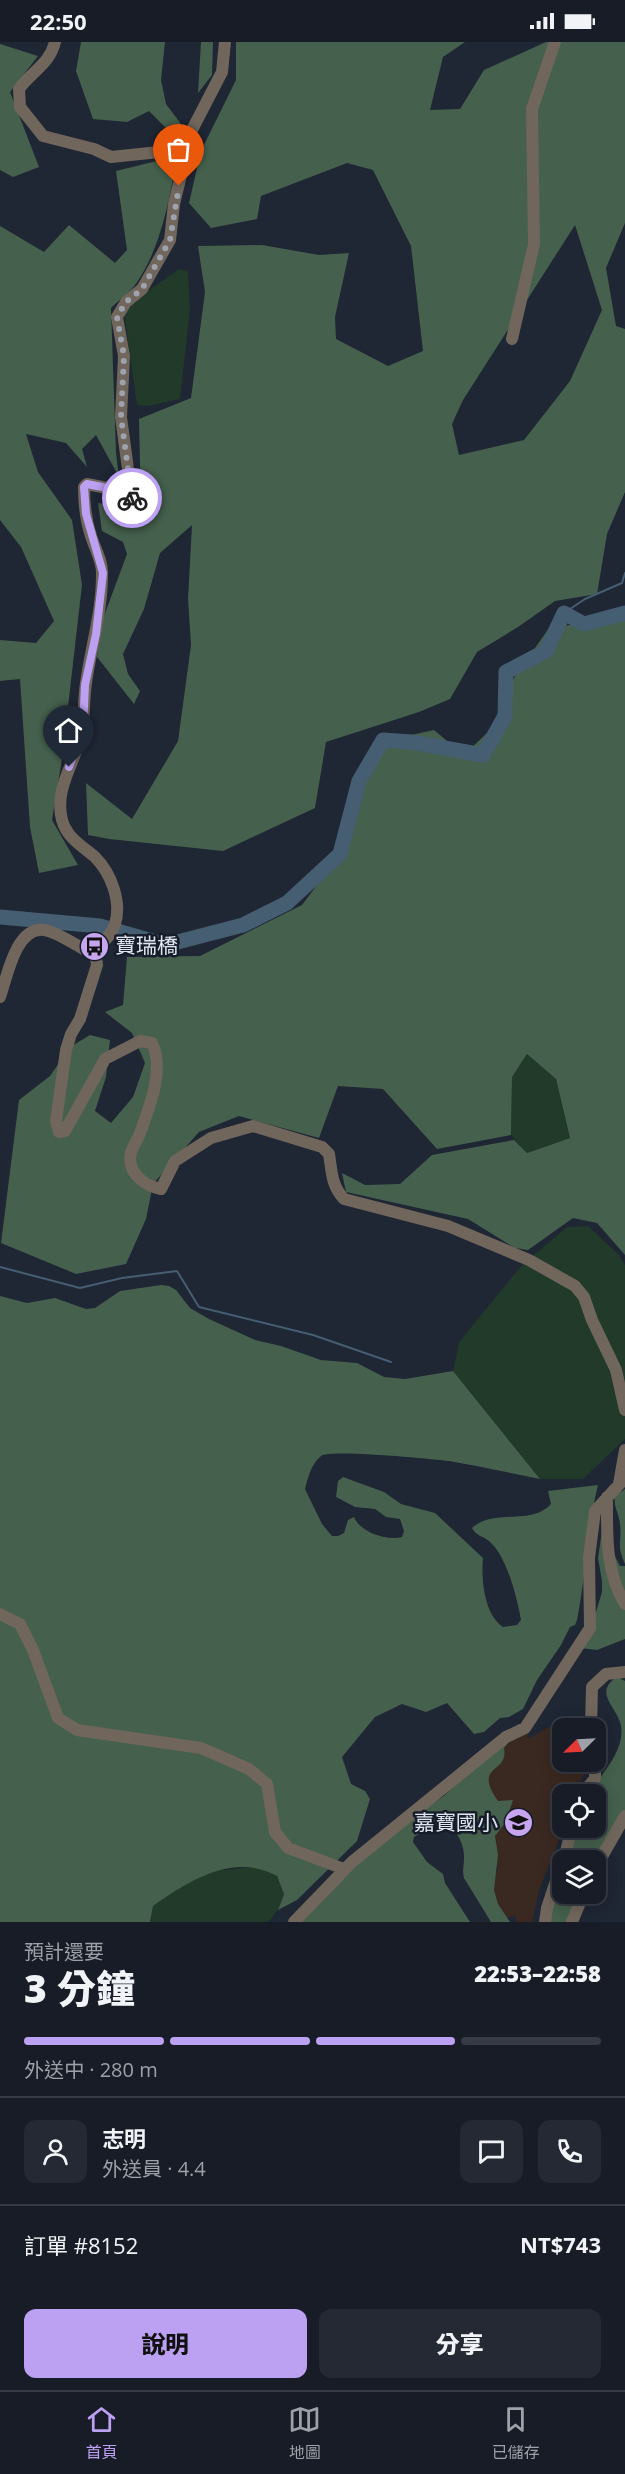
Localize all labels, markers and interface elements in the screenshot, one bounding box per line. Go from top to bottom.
text: 22:50 [30,6,87,36]
pin [153,124,204,186]
icon: bag [162,133,195,166]
courier [102,468,162,528]
icon: bike [116,482,149,515]
pin [43,705,94,767]
icon: home [52,714,85,747]
bus stop icon: 寶瑞橋 [78,930,110,962]
place label: 寶瑞橋 [115,931,178,959]
north arrow [552,1718,606,1772]
map controls [552,1718,606,1904]
button: locate [552,1784,606,1838]
school or university icon: 嘉寶國小 [503,1807,535,1839]
place label: 嘉寶國小 [414,1808,498,1836]
button: layers [552,1850,606,1904]
text: 預計還要 [24,1938,104,1965]
text: 22:53–22:58 [474,1958,601,1988]
text: 3 分鐘 [24,1961,135,2014]
text: 外送中 · 280 m [24,2056,158,2083]
button: person [24,2120,87,2183]
button: chat [460,2120,523,2183]
button: phone [538,2120,601,2183]
text: 志明 [102,2123,146,2153]
text: 外送員 · 4.4 [102,2155,206,2182]
text: NT$743 [520,2229,601,2259]
text: 訂單 #8152 [24,2230,138,2260]
button: 說明 [24,2309,307,2378]
button: 分享 [319,2309,601,2378]
tab: 首頁 [85,2403,118,2463]
tab: 地圖 [288,2403,321,2463]
tab: 已儲存 [492,2403,540,2463]

